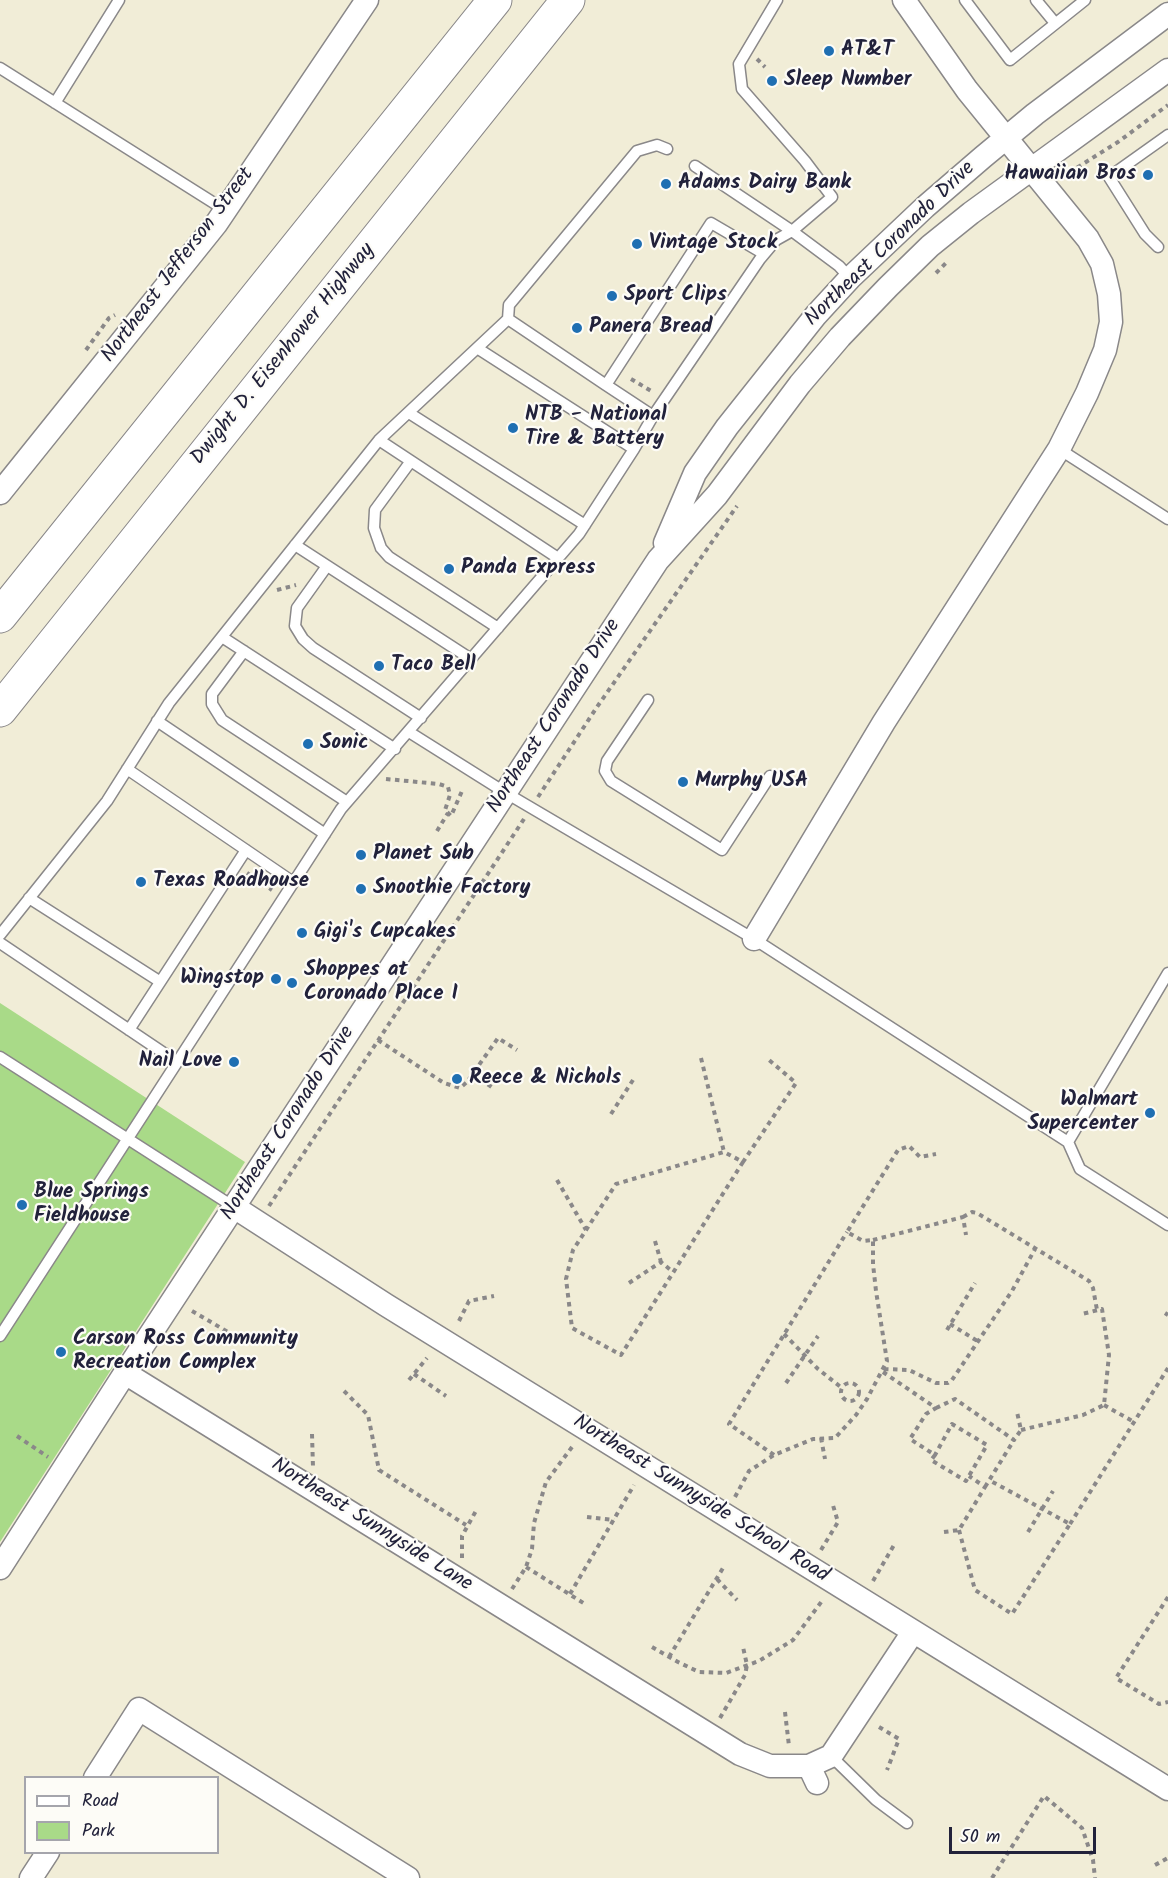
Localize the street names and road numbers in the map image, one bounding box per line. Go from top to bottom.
street label: Northeast Coronado Drive [801,157,981,333]
street label: Northeast Jefferson Street [97,164,261,368]
street label: Dwight D. Eisenhower Highway [187,239,381,471]
street label: Northeast Coronado Drive [483,615,627,819]
street label: Northeast Coronado Drive [217,1022,361,1226]
street label: Northeast Sunnyside School Road [567,1411,833,1589]
street label: Northeast Sunnyside Lane [266,1454,476,1598]

